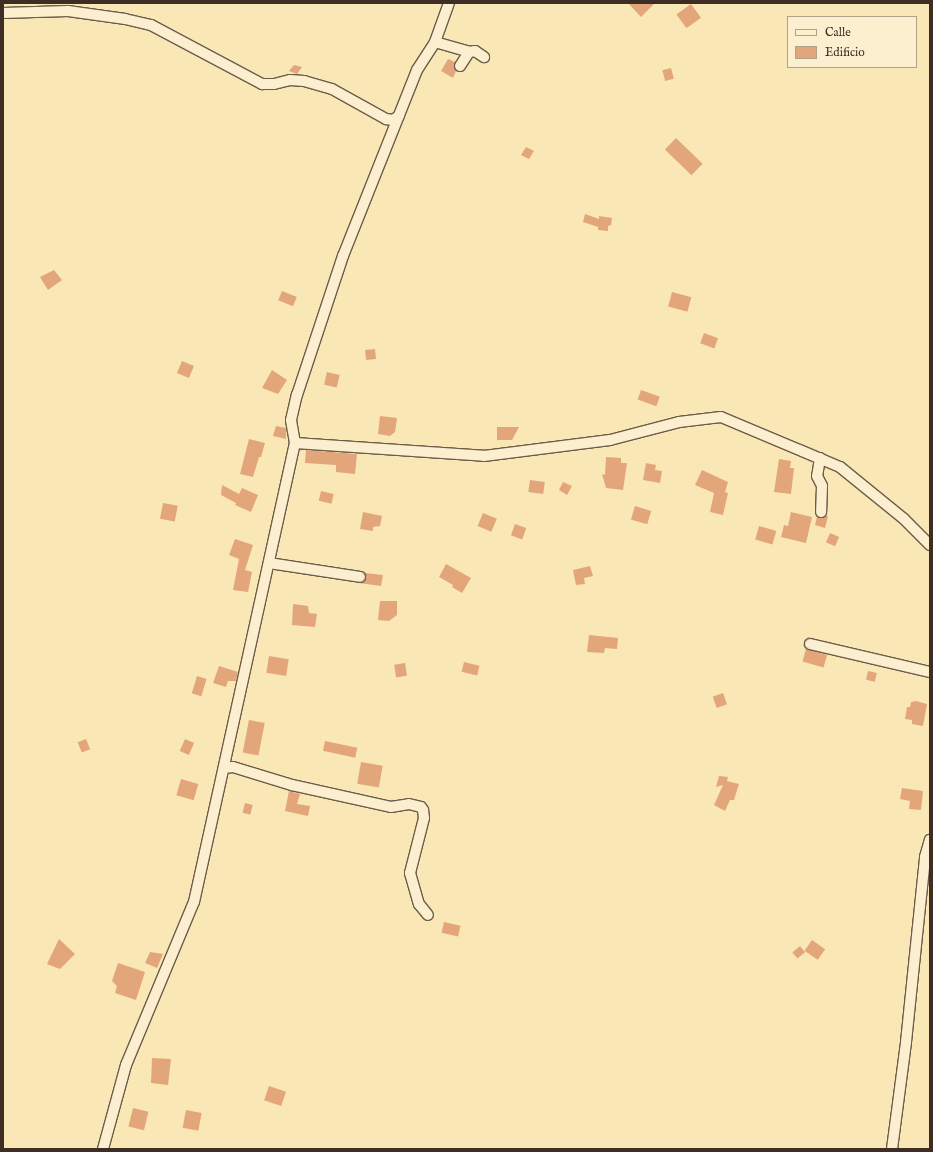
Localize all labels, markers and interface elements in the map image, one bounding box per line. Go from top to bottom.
legend [787,16,917,68]
text: Calle [825,25,851,40]
text: Edificio [825,45,865,60]

